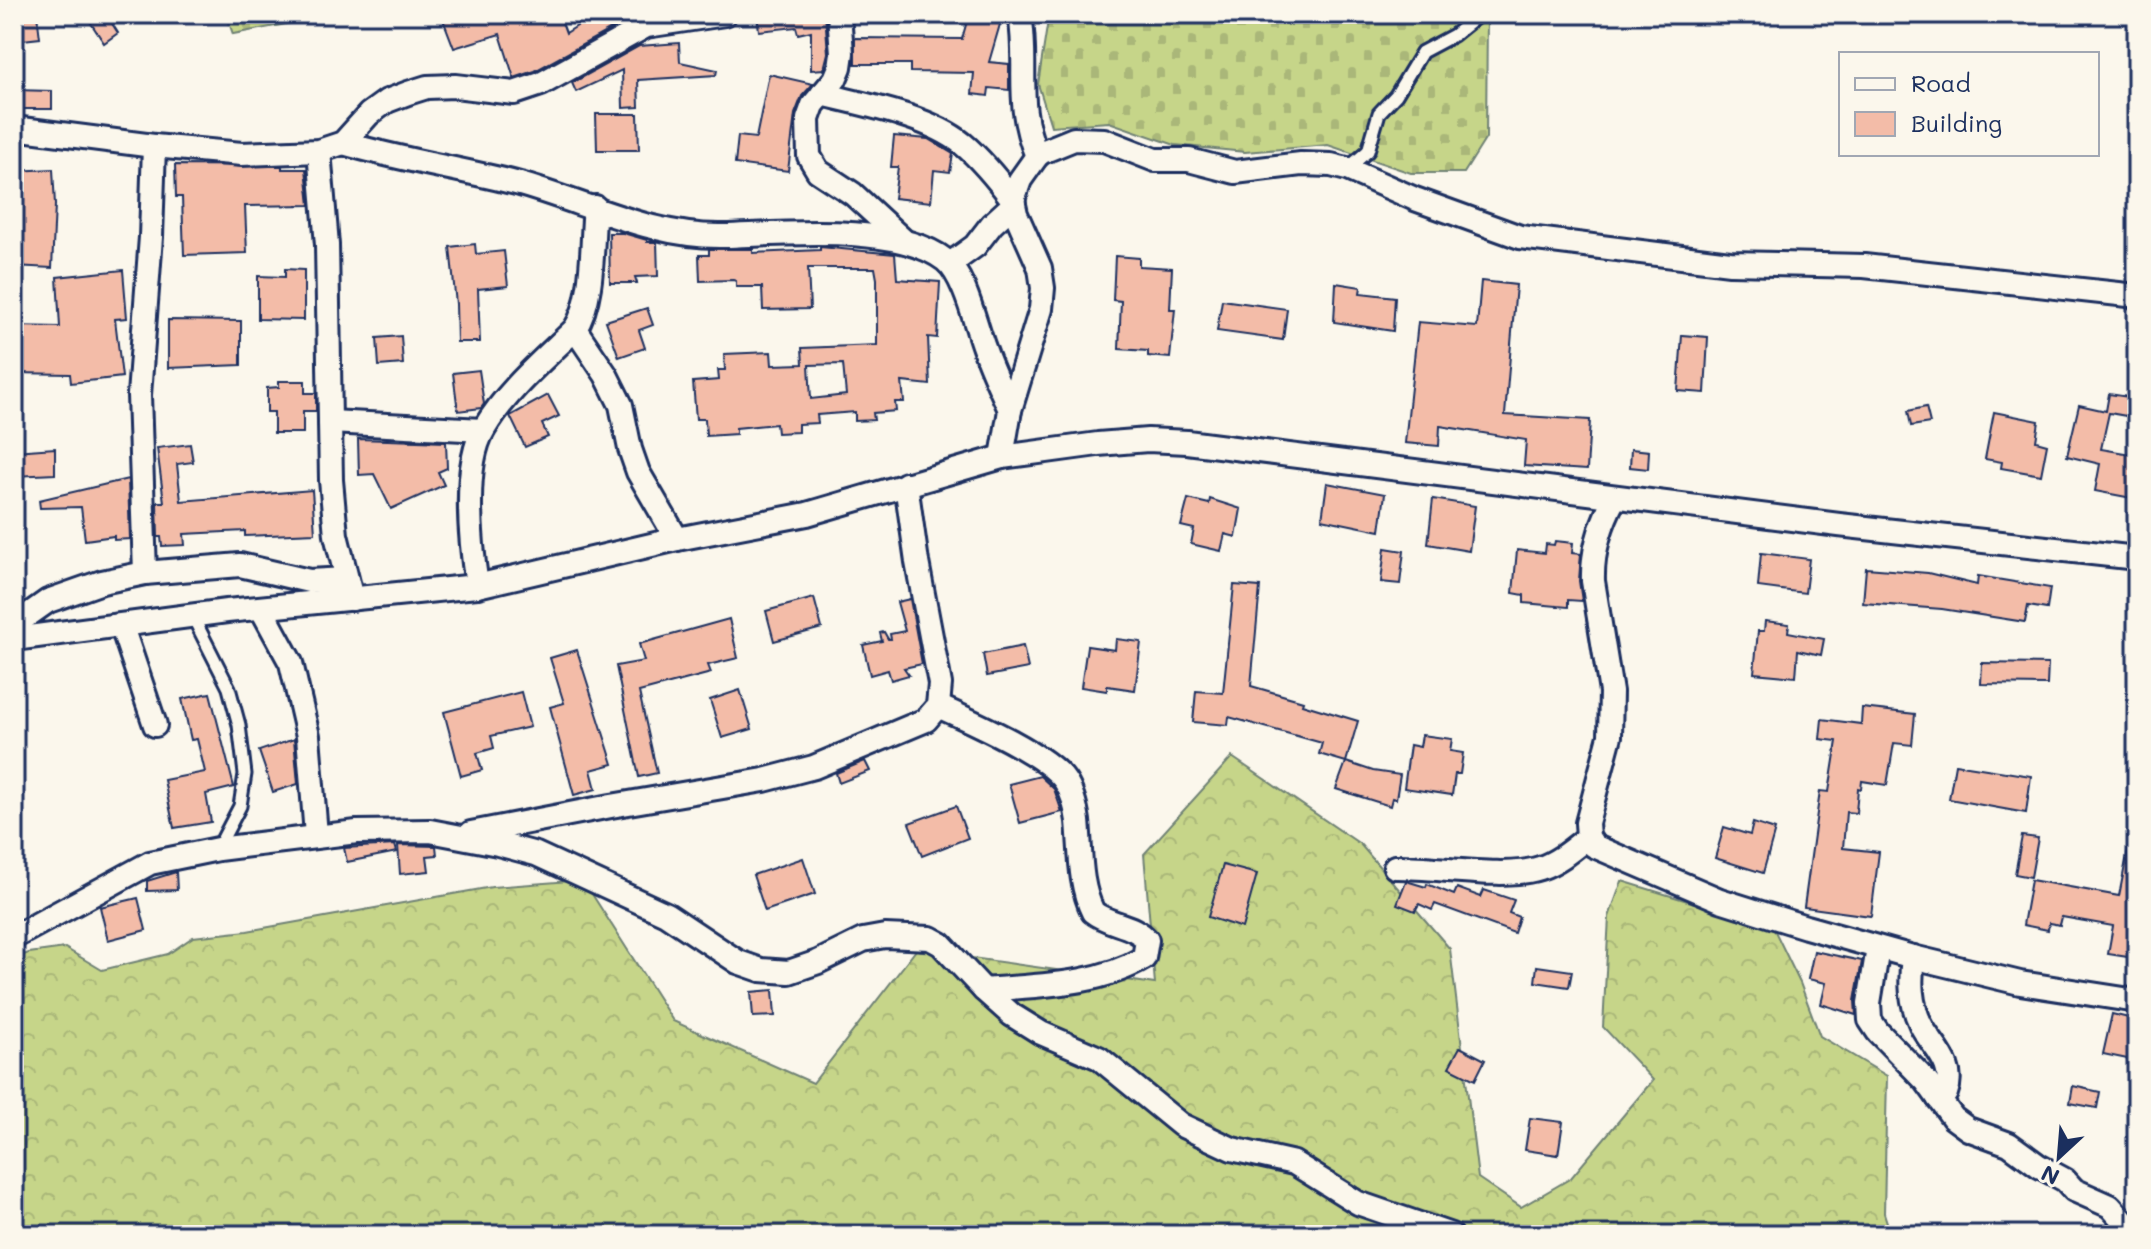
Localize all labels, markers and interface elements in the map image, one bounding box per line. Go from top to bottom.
legend [1839,52,2099,156]
text: Road [1911,67,1971,98]
text: Building [1911,107,2002,138]
north arrow [2019,1117,2099,1197]
text: N [2036,1159,2064,1192]

